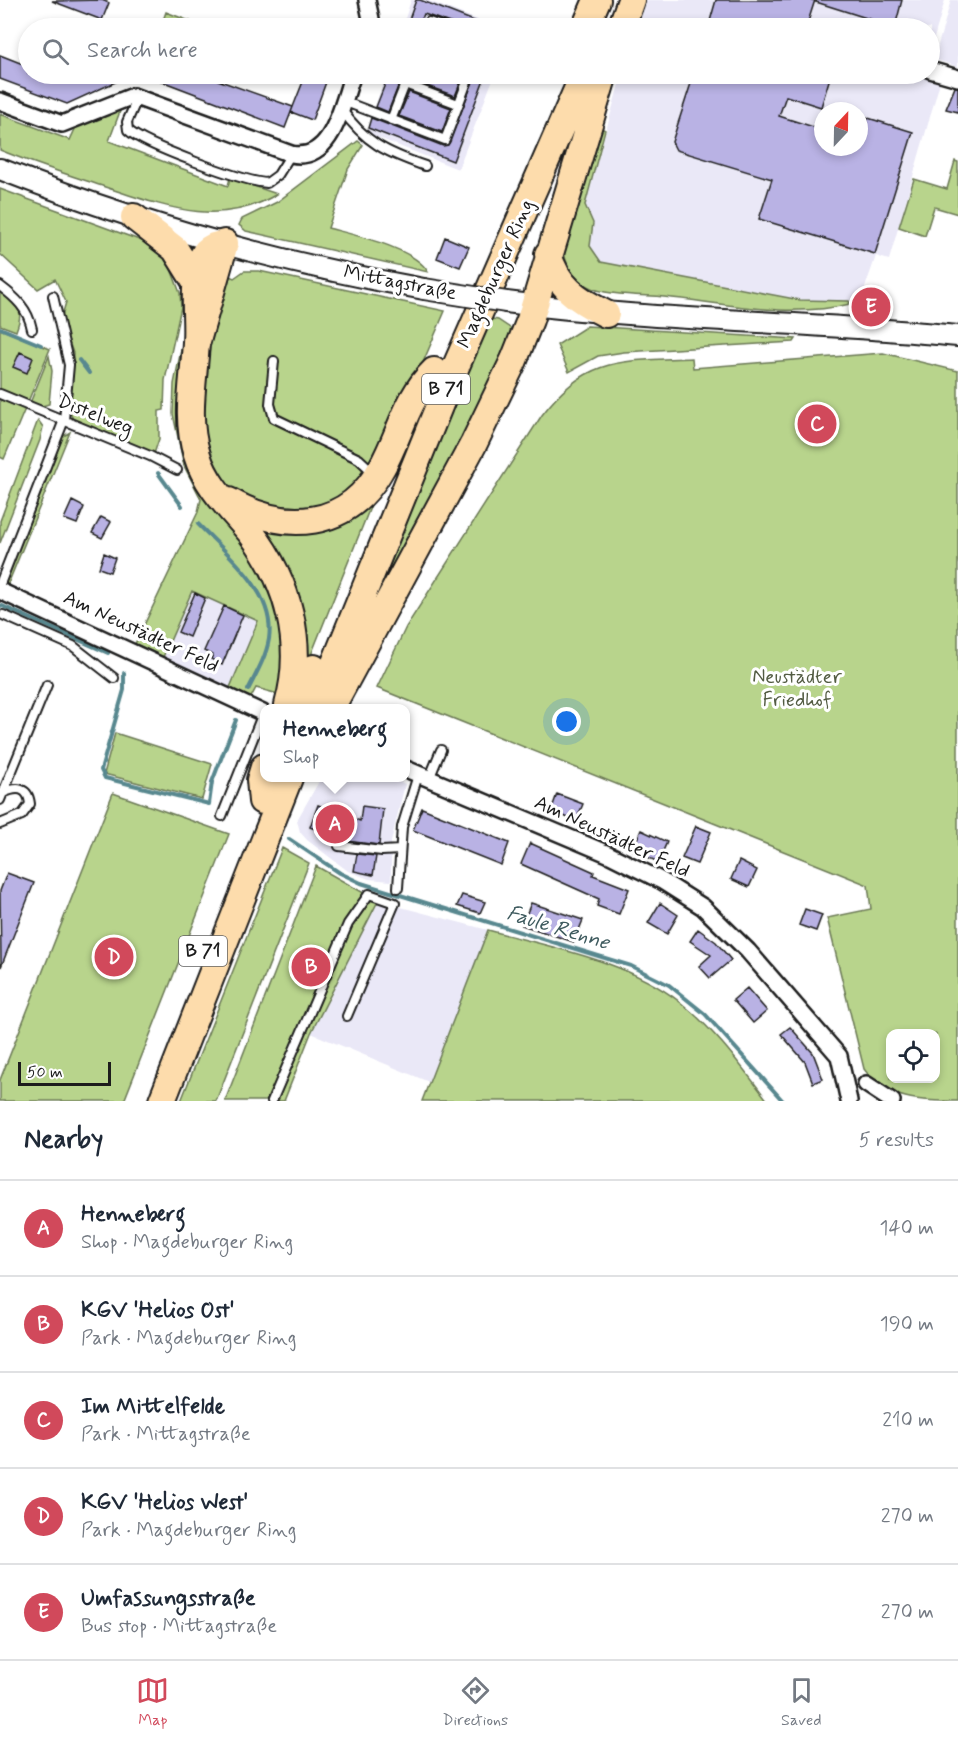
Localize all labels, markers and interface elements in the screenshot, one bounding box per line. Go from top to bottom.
search box [18,18,940,84]
icon: search [39,35,72,68]
text: Search here [87,37,198,65]
north arrow [814,102,868,156]
street label: Magdeburger Ring [451,195,543,353]
street label: Mittagstraße [341,259,459,307]
pin: E [852,284,890,330]
road number: B 71 [422,374,470,404]
street label: Distelweg [53,388,137,443]
pin: C [798,402,836,446]
street label: Am Neustädter Feld [59,584,223,680]
park label: Neustädter Friedhof [752,664,842,714]
popup [260,704,410,782]
your location [552,707,581,736]
text: Henneberg [283,716,387,744]
text: Shop [283,744,319,771]
street label: Am Neustädter Feld [530,789,694,885]
pin: A [316,802,354,846]
water label: Faule Renne [503,899,614,957]
pin: D [94,934,134,980]
road number: B 71 [179,936,227,966]
pin: B [292,944,330,990]
map controls [886,1029,940,1083]
button: locate [886,1029,940,1083]
scale bar [18,1059,111,1086]
text: 50 m [27,1062,63,1083]
text: Nearby [24,1123,103,1157]
text: 5 results [859,1127,934,1154]
text: Henneberg [81,1201,185,1229]
text: A [37,1215,50,1242]
text: 140 m [880,1215,934,1242]
text: Shop · Magdeburger Ring [81,1229,293,1256]
text: KGV 'Helios Ost' [81,1297,235,1325]
text: B [37,1311,50,1338]
text: 190 m [880,1311,934,1338]
text: Park · Magdeburger Ring [81,1325,296,1352]
text: Im Mittelfelde [81,1393,225,1421]
text: C [36,1407,51,1434]
text: 210 m [882,1407,934,1434]
text: Park · Mittagstraße [81,1421,251,1448]
text: KGV 'Helios West' [81,1489,248,1517]
text: D [37,1503,50,1530]
text: 270 m [881,1503,934,1530]
text: Park · Magdeburger Ring [81,1517,296,1544]
text: Umfassungsstraße [81,1585,256,1613]
text: E [38,1599,49,1626]
text: 270 m [881,1599,934,1626]
text: Bus stop · Mittagstraße [81,1613,277,1640]
tab: Map [136,1674,169,1731]
tab: Directions [442,1674,508,1731]
tab: Saved [781,1674,822,1731]

